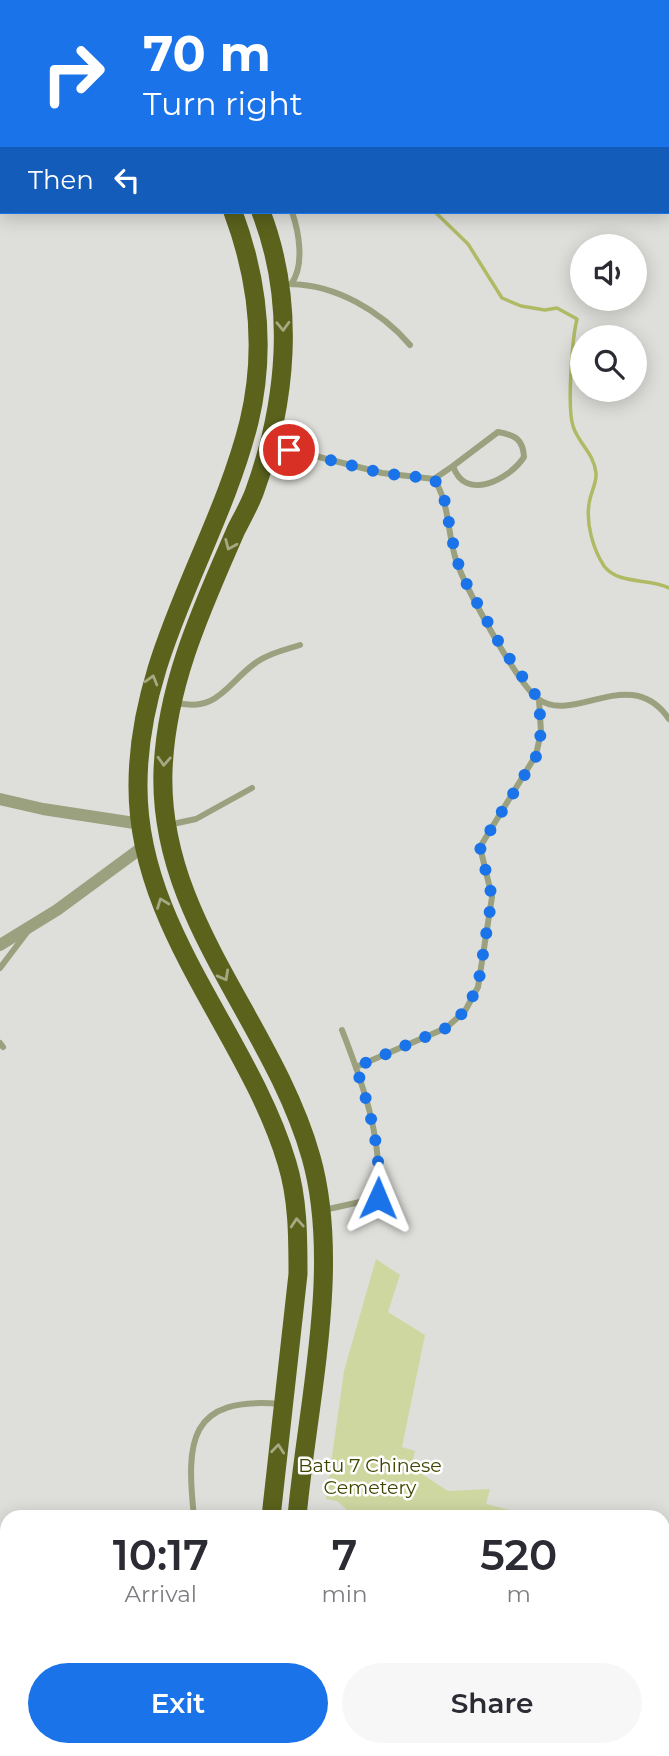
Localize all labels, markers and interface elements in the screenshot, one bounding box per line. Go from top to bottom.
text: 70 m [143,24,271,83]
icon: right [28,28,119,119]
text: Turn right [143,84,303,123]
icon: left [108,161,146,199]
text: Then [28,164,94,196]
map controls [570,234,647,402]
button: sound [570,234,647,311]
one-way arrow [275,321,290,332]
button: search [570,325,647,402]
pin [259,420,319,480]
icon: arrive [270,431,308,469]
one-way arrow [225,538,239,550]
one-way arrow [143,675,158,687]
one-way arrow [156,755,171,766]
one-way arrow [156,898,170,910]
one-way arrow [216,969,229,982]
position arrow [341,1161,415,1235]
one-way arrow [290,1217,305,1228]
one-way arrow [270,1444,285,1455]
park label: Batu 7 Chinese Cemetery [298,1454,442,1499]
text: 10:17 [113,1529,209,1581]
text: 7 [332,1529,357,1581]
text: 520 [480,1529,557,1581]
text: Arrival [124,1580,197,1608]
text: min [321,1580,368,1608]
text: m [507,1580,531,1608]
button: Exit [28,1663,328,1743]
button: Share [342,1663,642,1743]

